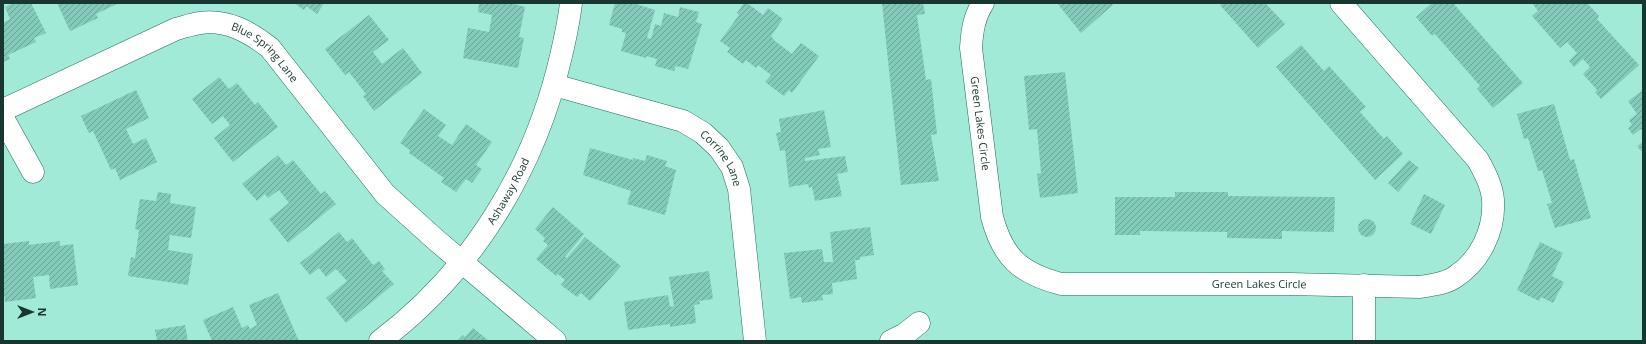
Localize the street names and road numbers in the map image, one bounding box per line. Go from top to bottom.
street label: Blue Spring Lane [229,18,302,85]
street label: Green Lakes Circle [968,75,994,171]
street label: Corrine Lane [697,126,746,188]
street label: Ashaway Road [483,155,532,227]
street label: Green Lakes Circle [1212,276,1307,291]

